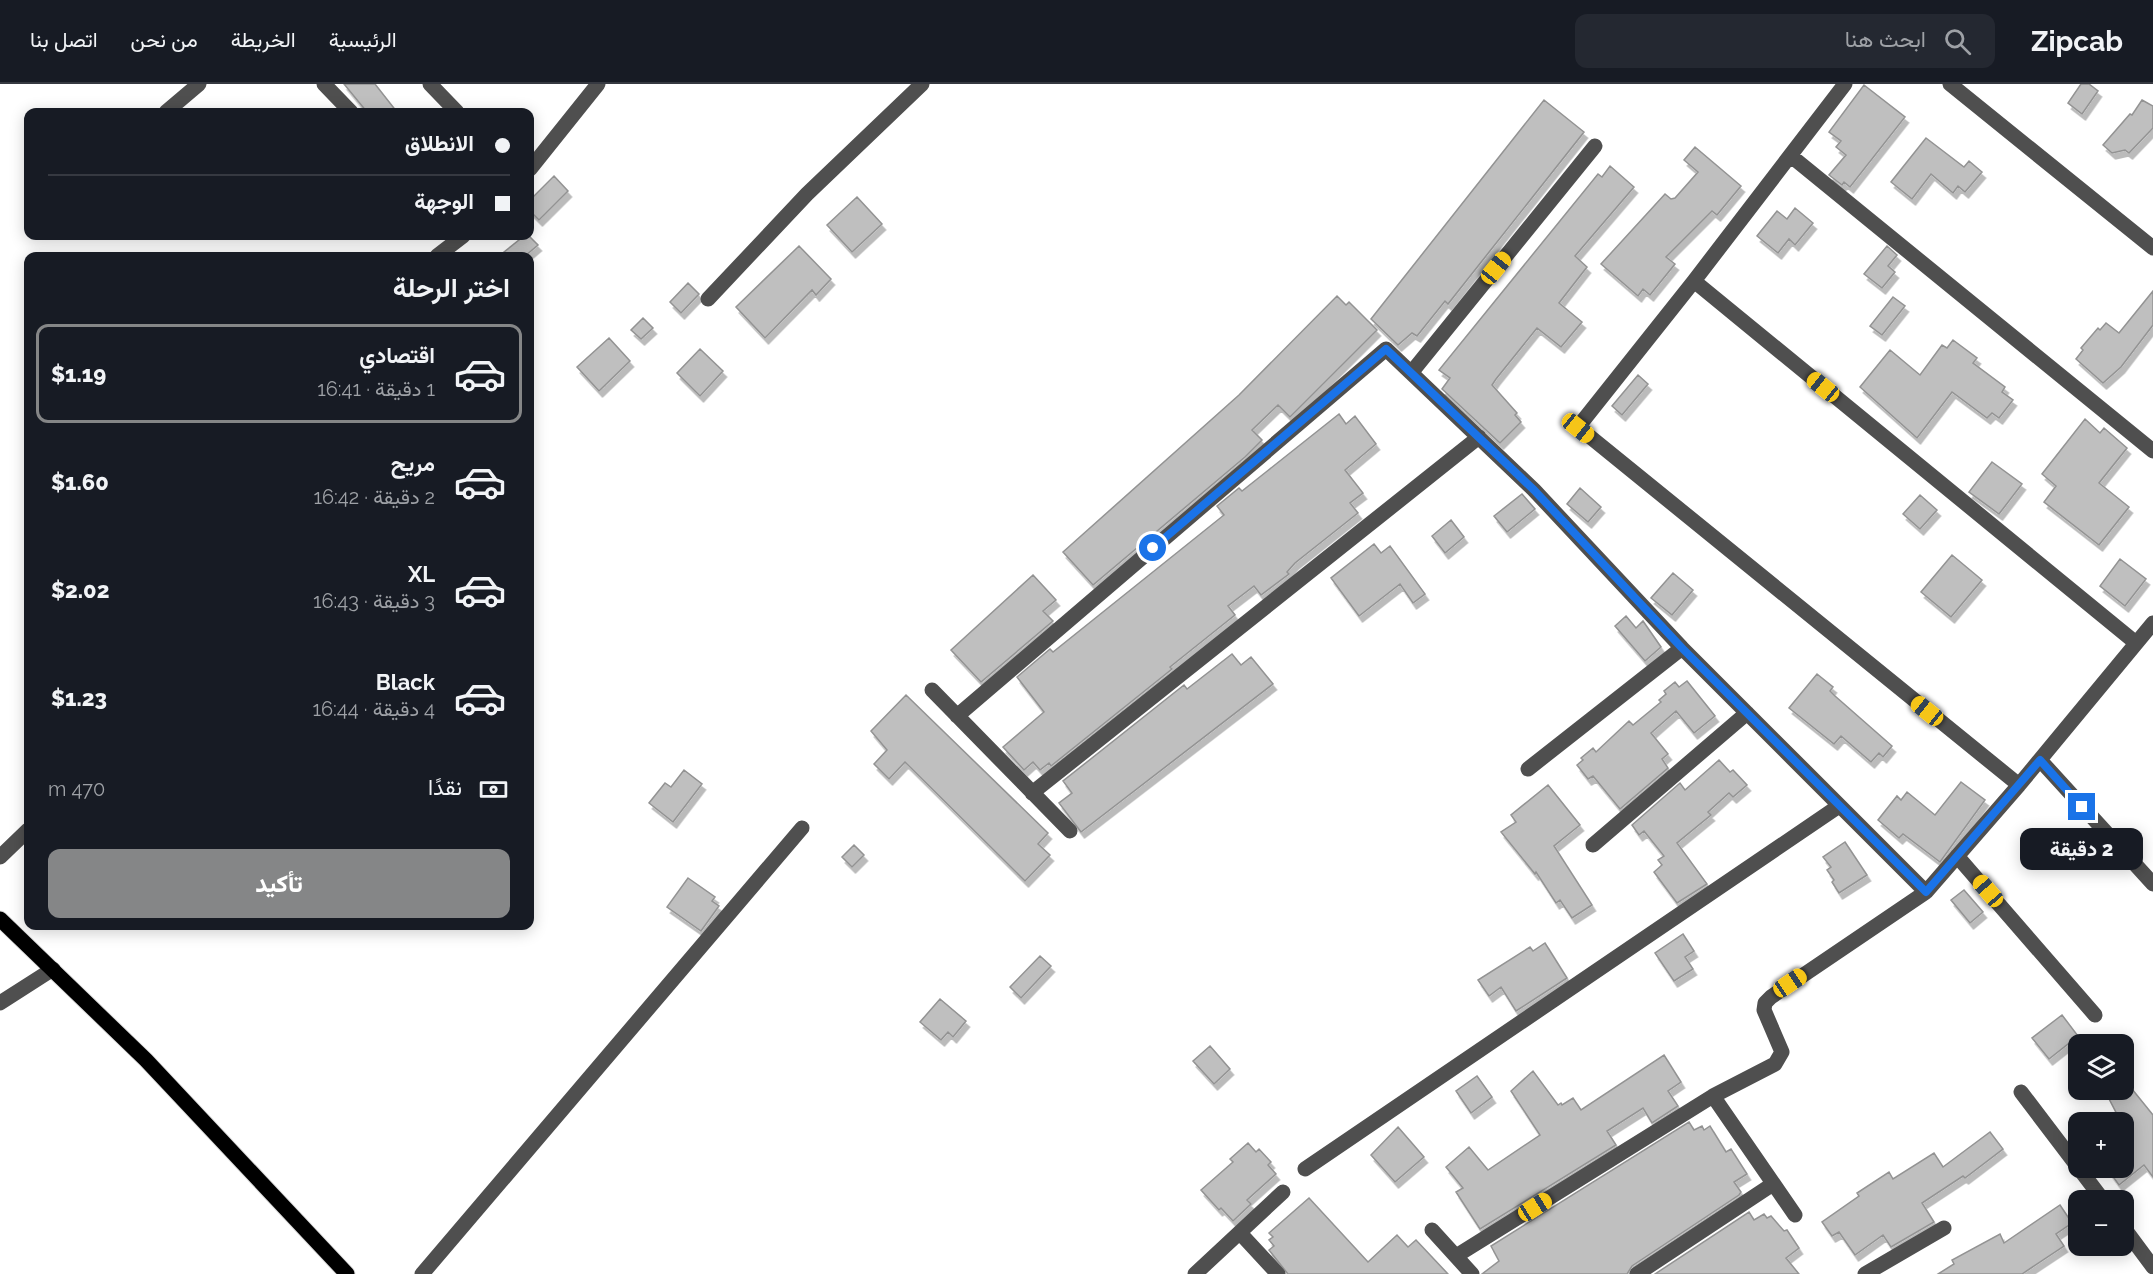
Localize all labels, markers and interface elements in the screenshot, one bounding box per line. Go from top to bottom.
search box [1575,14,1995,68]
icon: search [1941,25,1974,58]
text: Zipcab [2031,25,2123,58]
text: ابحث هنا [1845,26,1926,52]
text: اتصل بنا [30,27,98,52]
text: من نحن [131,27,198,52]
text: الخريطة [231,27,296,52]
text: الرئيسية [329,27,397,52]
text: الانطلاق [405,130,474,156]
text: الوجهة [414,188,474,214]
car [1478,248,1514,288]
text: اختر الرحلة [393,272,510,303]
text: اقتصادي [359,342,435,368]
icon: car [453,347,507,401]
text: $1.19 [51,361,106,387]
car [1803,369,1843,405]
text: 1 دقيقة · 16:41 [317,377,435,401]
car [1558,410,1598,446]
text: مريح [391,450,435,476]
icon: car [453,455,507,509]
text: $1.60 [51,469,109,495]
text: 2 دقيقة · 16:42 [313,485,435,509]
route start [1139,534,1166,561]
text: XL [408,561,435,587]
icon: car [453,563,507,617]
text: $2.02 [51,577,109,603]
text: 3 دقيقة · 16:43 [313,589,435,613]
text: Black [376,669,435,695]
icon: car [453,671,507,725]
text: $1.23 [51,685,107,711]
car [1907,693,1947,729]
text: 4 دقيقة · 16:44 [312,697,435,721]
icon: cash [477,773,510,806]
text: نقدًا [428,774,462,800]
text: 470 m [48,777,105,801]
route end [2068,793,2095,820]
callout: 2 دقيقة [2020,828,2144,870]
text: 2 دقيقة [2050,837,2113,861]
button: تأكيد [48,849,510,918]
car [1969,872,2007,910]
car [1770,965,1810,1001]
map controls [2068,1034,2134,1256]
button: layers [2068,1034,2134,1100]
button: + [2068,1112,2134,1178]
car [1515,1190,1555,1224]
button: − [2068,1190,2134,1256]

